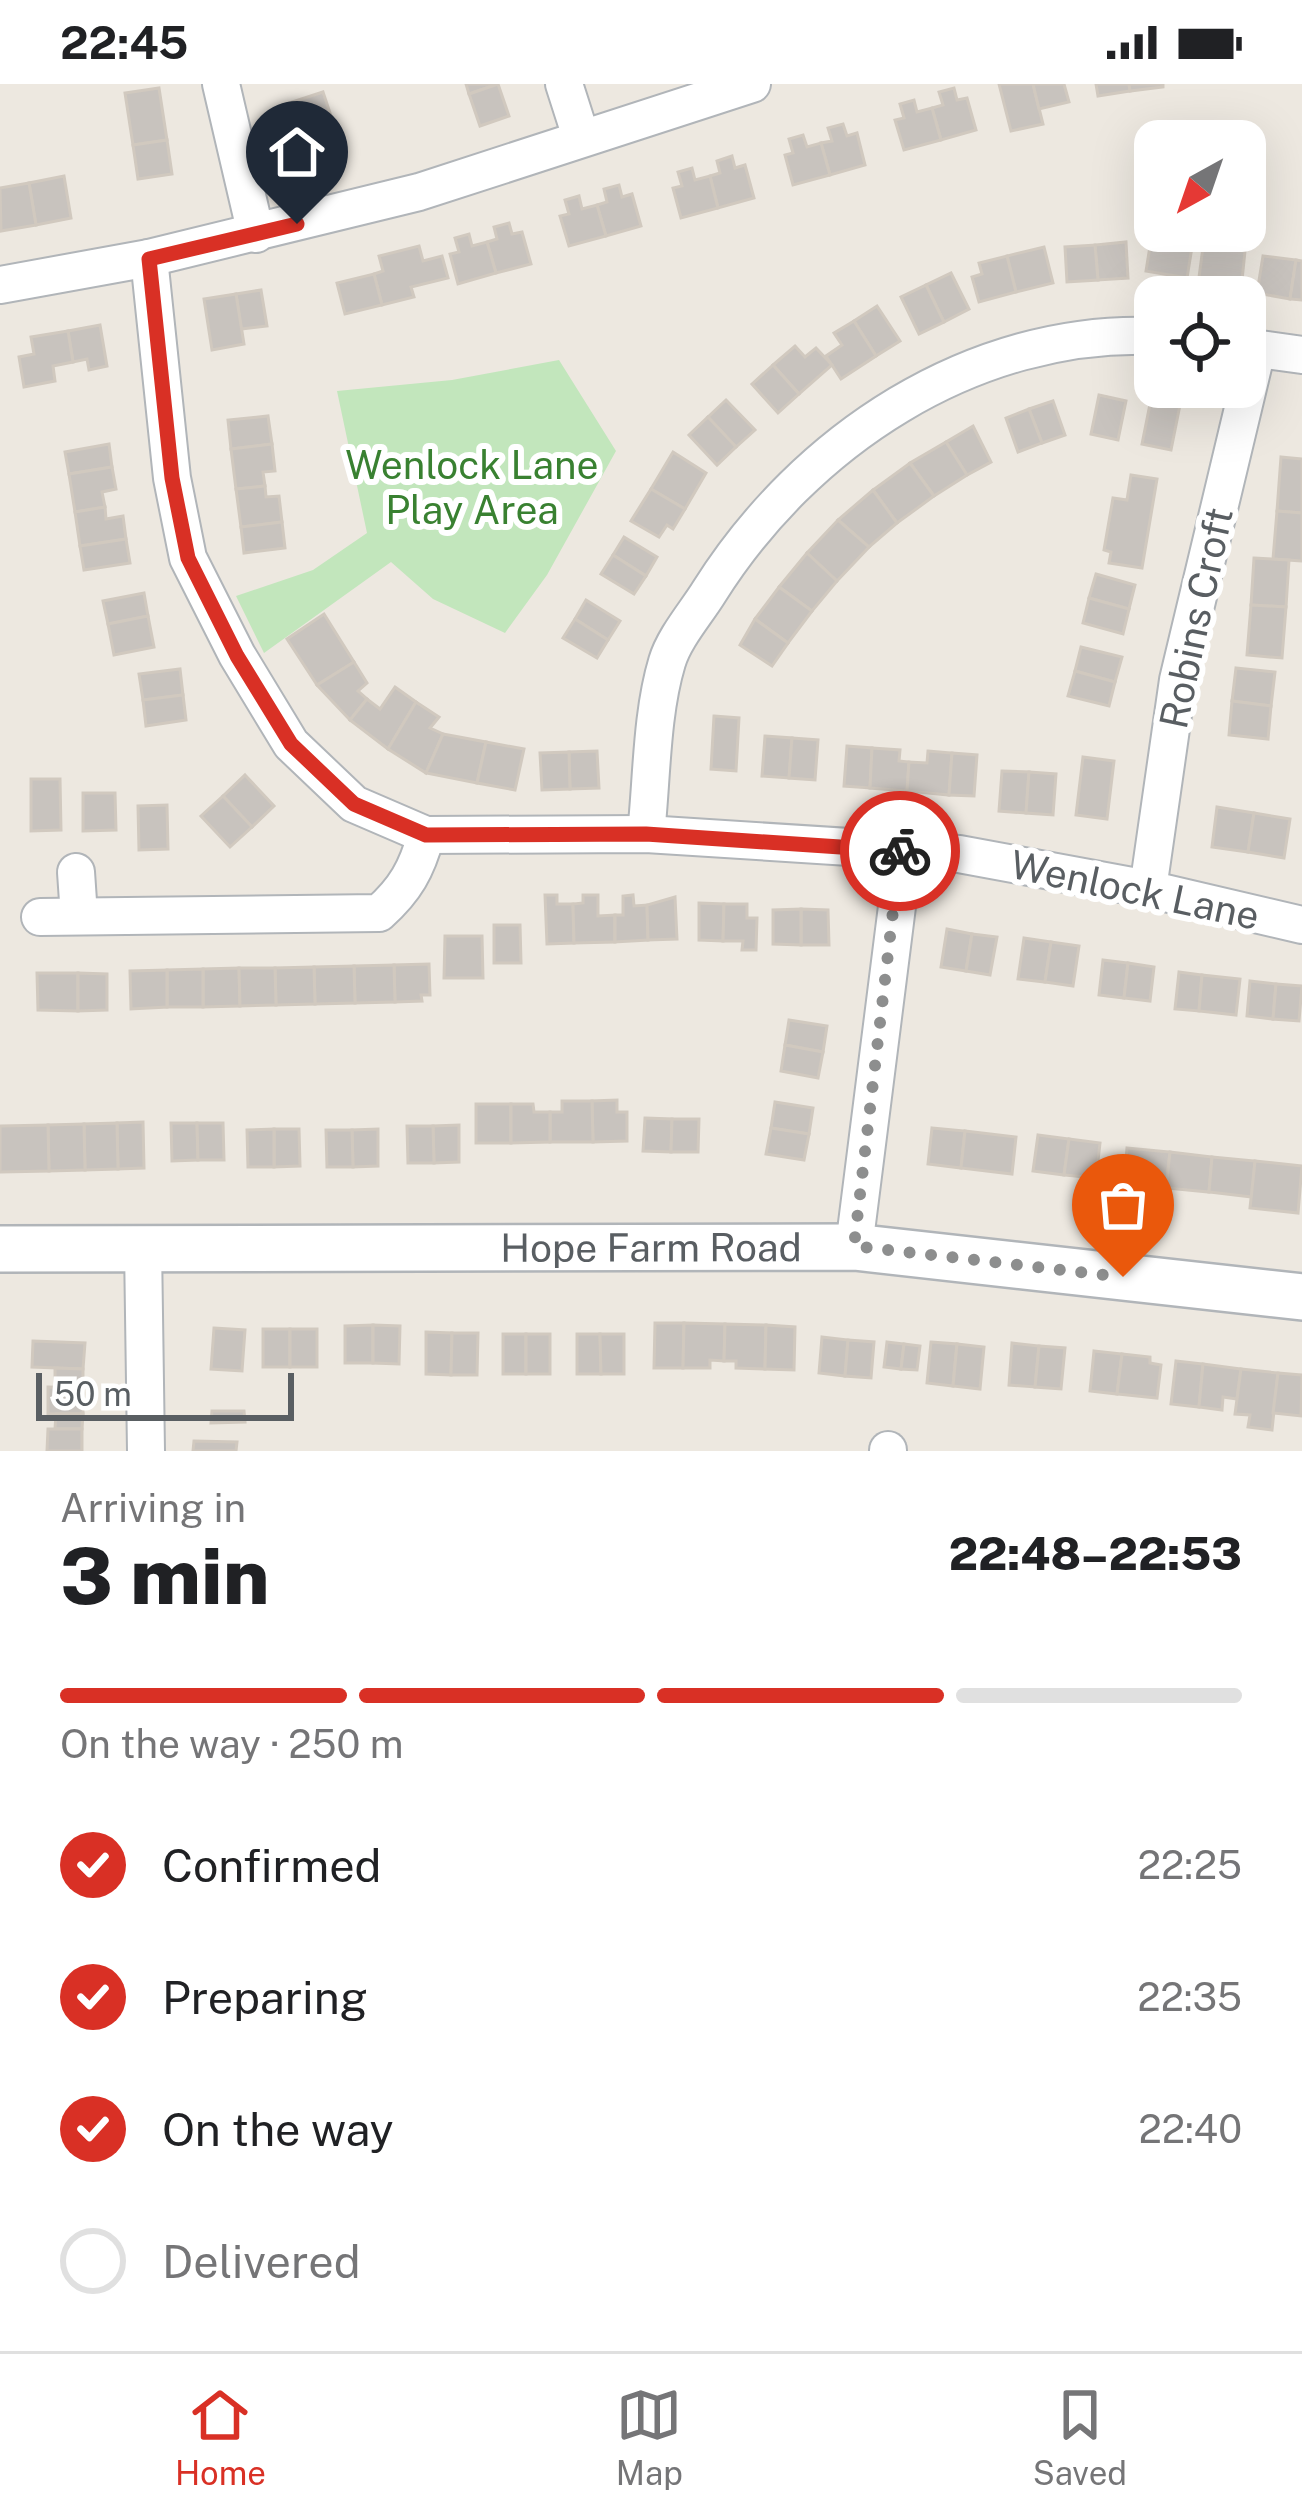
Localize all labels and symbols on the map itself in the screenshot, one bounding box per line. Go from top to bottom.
pin [246,101,348,224]
north arrow [1134,120,1266,252]
park label: Wenlock Lane Play Area [345,442,599,533]
street label: Robins Croft [1150,503,1242,733]
courier [840,791,960,911]
street label: Wenlock Lane [1006,841,1264,939]
pin [1072,1154,1174,1277]
street label: Hope Farm Road [500,1224,802,1271]
scale bar [36,1367,294,1420]

